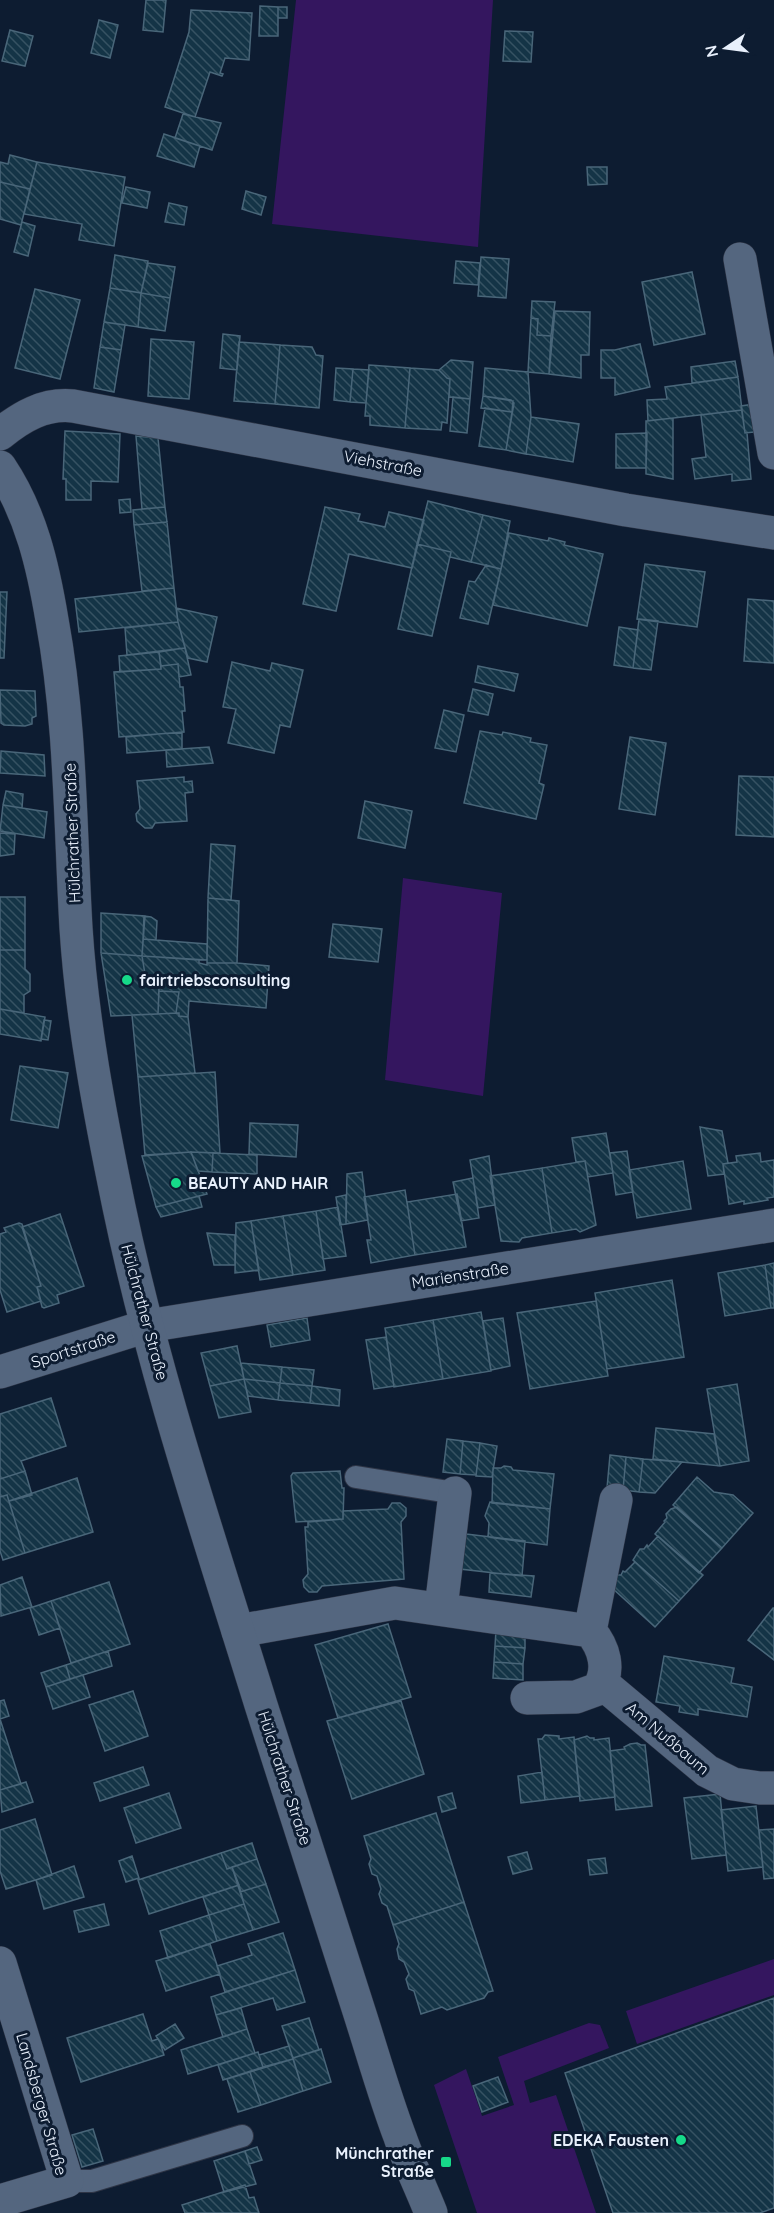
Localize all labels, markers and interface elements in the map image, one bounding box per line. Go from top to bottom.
north arrow [696,18,756,78]
text: N [700,43,722,59]
street label: Viehstraße [342,446,424,480]
street label: Hülchrather Straße [60,763,84,903]
place label: fairtriebsconsulting [139,970,291,990]
marker: fairtriebsconsulting [120,973,134,987]
place label: BEAUTY AND HAIR [188,1173,328,1193]
marker: BEAUTY AND HAIR [169,1176,183,1190]
street label: Hülchrather Straße [117,1242,173,1382]
street label: Marienstraße [410,1257,510,1293]
street label: Sportstraße [28,1326,118,1372]
street label: Am Nußbaum [622,1697,714,1779]
street label: Hülchrather Straße [254,1708,316,1848]
street label: Landsberger Straße [12,2030,72,2178]
place label: EDEKA Fausten [553,2130,669,2150]
marker: EDEKA Fausten [674,2133,688,2147]
place label: Münchrather Straße [335,2143,434,2181]
marker: Münchrather Straße [439,2155,453,2169]

